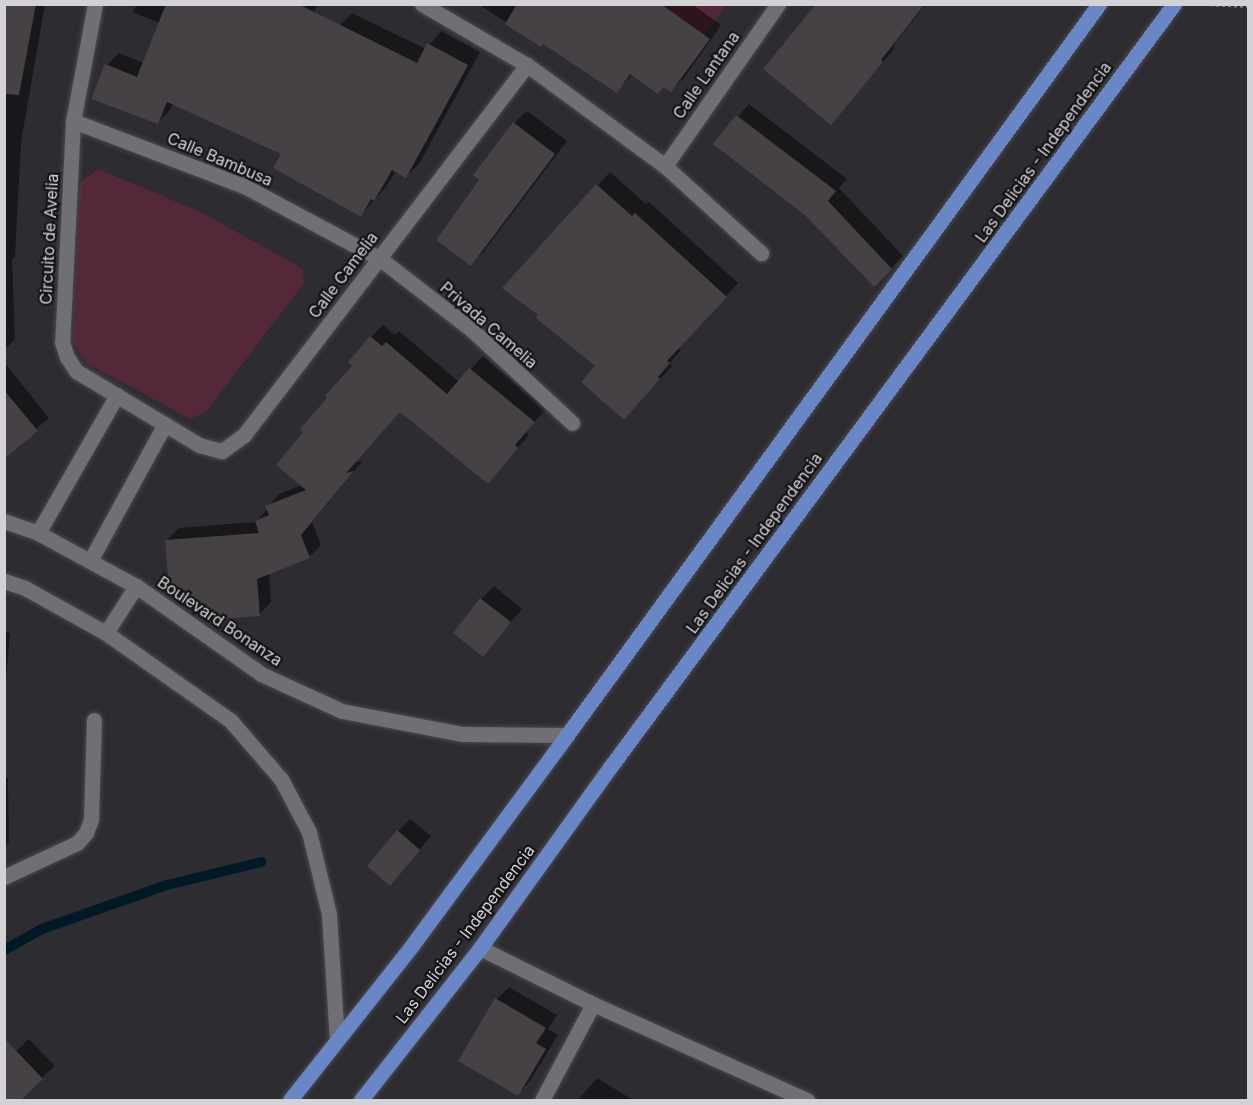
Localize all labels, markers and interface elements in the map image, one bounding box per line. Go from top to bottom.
street label: Calle Lantana [669,28,743,122]
street label: Las Delicias - Independencia [971,58,1115,246]
street label: Calle Bambusa [165,128,275,190]
street label: Circuito de Avelia [36,173,62,305]
street label: Calle Camelia [304,228,382,322]
street label: Privada Camelia [437,278,541,372]
street label: Las Delicias - Independencia [682,449,826,637]
street label: Boulevard Bonanza [154,572,286,670]
street label: Las Delicias - Independencia [392,841,538,1027]

